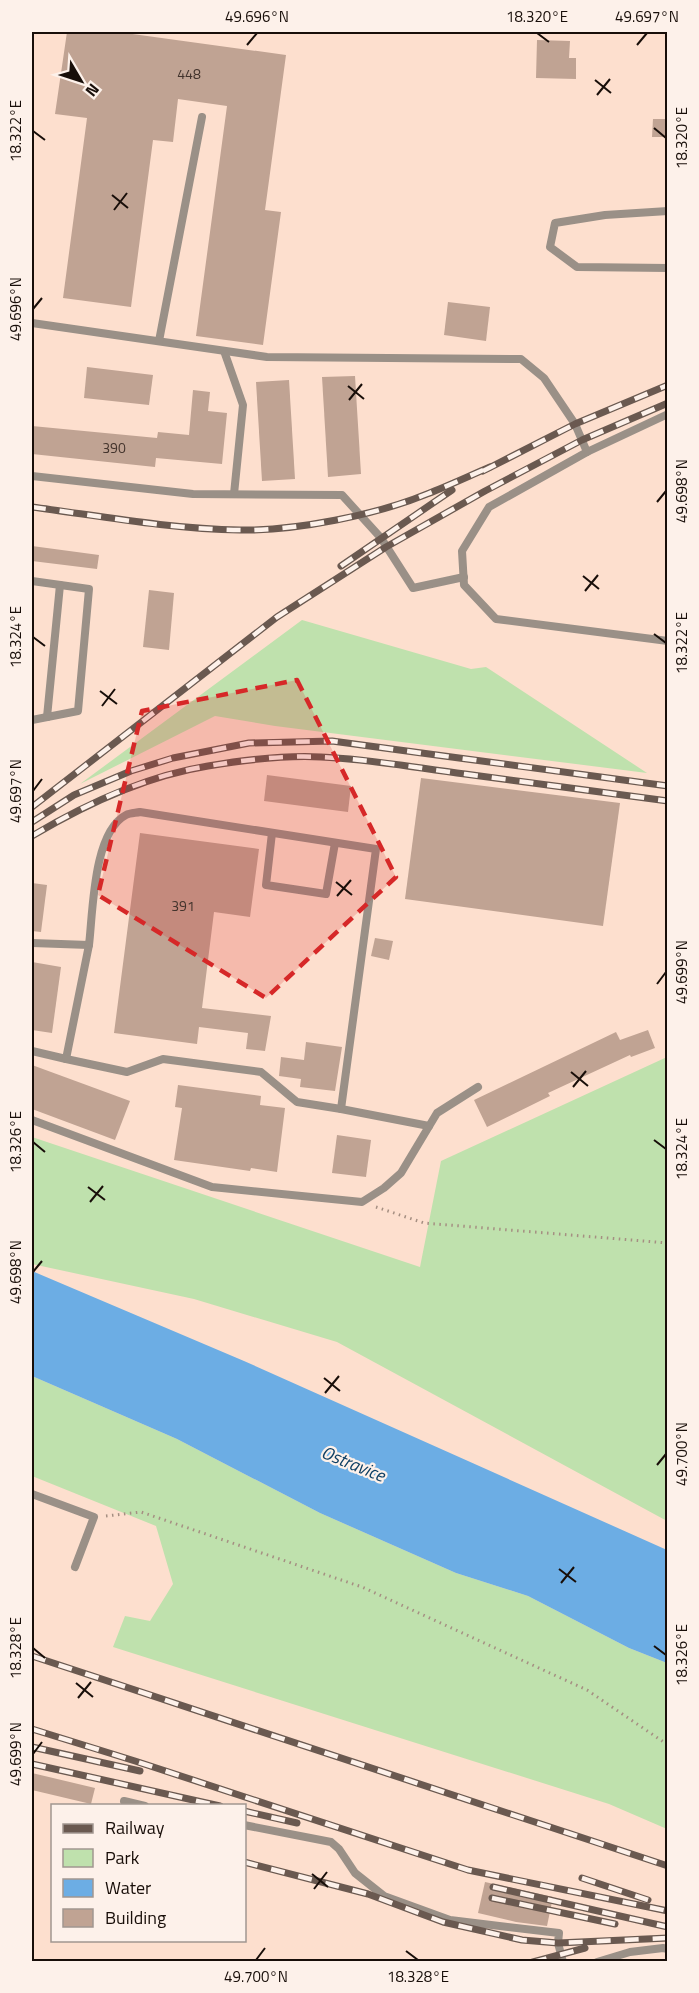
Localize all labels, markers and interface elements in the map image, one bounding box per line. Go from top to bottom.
text: 49.696°N [225,5,289,28]
text: 18.320°E [506,5,568,28]
text: 49.697°N [615,5,679,28]
north arrow [51,51,111,111]
house number: 448 [177,63,201,84]
text: N [80,79,105,102]
text: 18.322°E [4,100,27,162]
text: 18.320°E [670,107,693,169]
text: 49.696°N [4,277,27,341]
house number: 390 [102,437,126,458]
text: 49.698°N [670,459,693,523]
text: 18.324°E [4,606,27,668]
text: 18.322°E [670,612,693,674]
text: 49.697°N [4,759,27,823]
house number: 391 [171,895,195,916]
text: 49.699°N [670,940,693,1004]
text: 18.326°E [4,1111,27,1173]
text: 18.324°E [670,1118,693,1180]
text: 49.698°N [4,1240,27,1304]
text: 49.700°N [670,1422,693,1486]
water label: Ostravice [317,1439,391,1489]
text: 18.328°E [4,1617,27,1679]
text: 18.326°E [670,1624,693,1686]
text: 49.699°N [4,1722,27,1786]
legend [51,1804,246,1942]
text: Railway [105,1814,165,1841]
text: Park [105,1844,140,1871]
text: Water [105,1874,151,1901]
text: Building [105,1904,166,1931]
text: 49.700°N [224,1965,288,1988]
text: 18.328°E [387,1965,449,1988]

